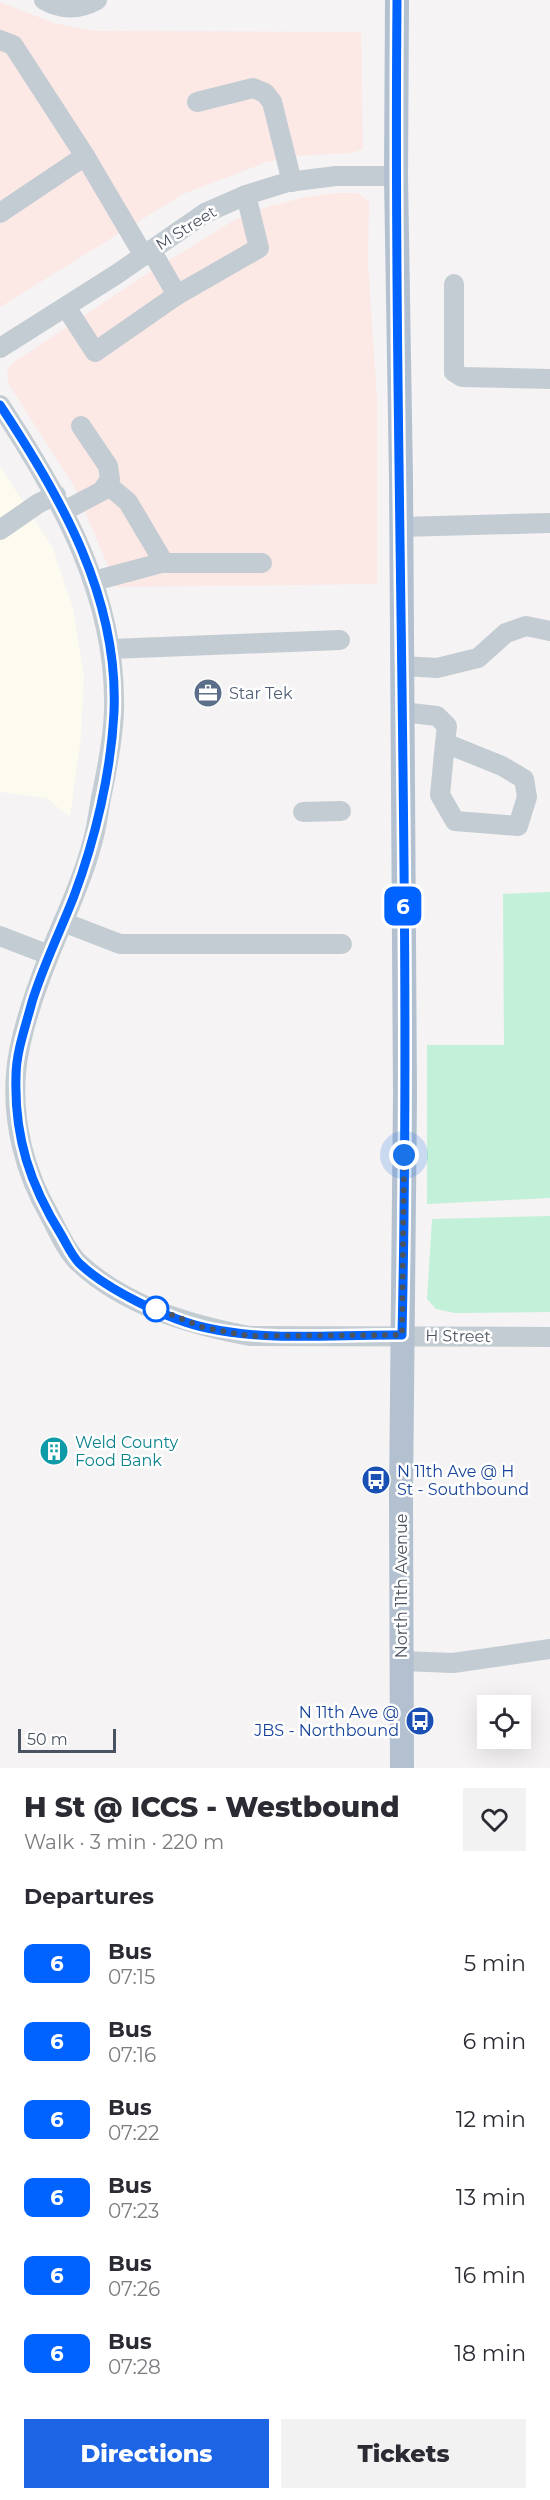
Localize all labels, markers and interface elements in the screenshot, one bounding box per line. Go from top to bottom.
street label: M Street [152,202,220,254]
office icon: Star Tek [192,677,224,709]
place label: Star Tek [229,684,293,703]
line badge: 6 [384,886,422,926]
text: 6 [396,894,410,919]
your location [389,1140,419,1170]
unlabelled marker [143,1296,169,1322]
street label: H Street [425,1326,491,1346]
place label: Weld County Food Bank [75,1433,178,1470]
building icon: Weld County Food Bank [38,1435,70,1467]
place label: N 11th Ave @ H St - Southbound [397,1462,529,1499]
bus stop icon: N 11th Ave @ H St - Southbound [360,1464,392,1496]
street label: North 11th Avenue [392,1514,411,1658]
map controls [477,1695,531,1749]
button: locate [477,1695,531,1749]
place label: N 11th Ave @ JBS - Northbound [253,1703,399,1740]
bus stop icon: N 11th Ave @ JBS - Northbound [404,1705,436,1737]
scale bar [18,1726,116,1754]
text: 50 m [27,1730,68,1749]
button: heart [463,1788,526,1851]
text: H St @ ICCS - Westbound [24,1790,399,1824]
text: Walk · 3 min · 220 m [24,1830,224,1854]
text: Departures [24,1883,154,1910]
text: Bus [108,1938,152,1965]
text: 5 min [464,1950,526,1977]
text: 6 [50,1951,64,1976]
text: 07:15 [108,1965,155,1989]
text: Bus [108,2016,152,2043]
text: 6 min [463,2028,526,2055]
text: 6 [50,2029,64,2054]
text: 07:16 [108,2043,156,2067]
text: Bus [108,2094,152,2121]
text: 12 min [456,2106,526,2133]
text: 6 [50,2107,64,2132]
text: 07:22 [108,2121,159,2145]
text: Bus [108,2172,152,2199]
text: 13 min [456,2184,526,2211]
text: 6 [50,2185,64,2210]
text: 07:23 [108,2199,159,2223]
text: Bus [108,2250,152,2277]
text: 16 min [455,2262,526,2289]
text: 6 [50,2263,64,2288]
text: 07:26 [108,2277,160,2301]
text: Bus [108,2328,152,2355]
text: 18 min [454,2340,526,2367]
text: 6 [50,2341,64,2366]
text: 07:28 [108,2355,161,2379]
button: Directions [24,2419,269,2488]
button: Tickets [281,2419,526,2488]

